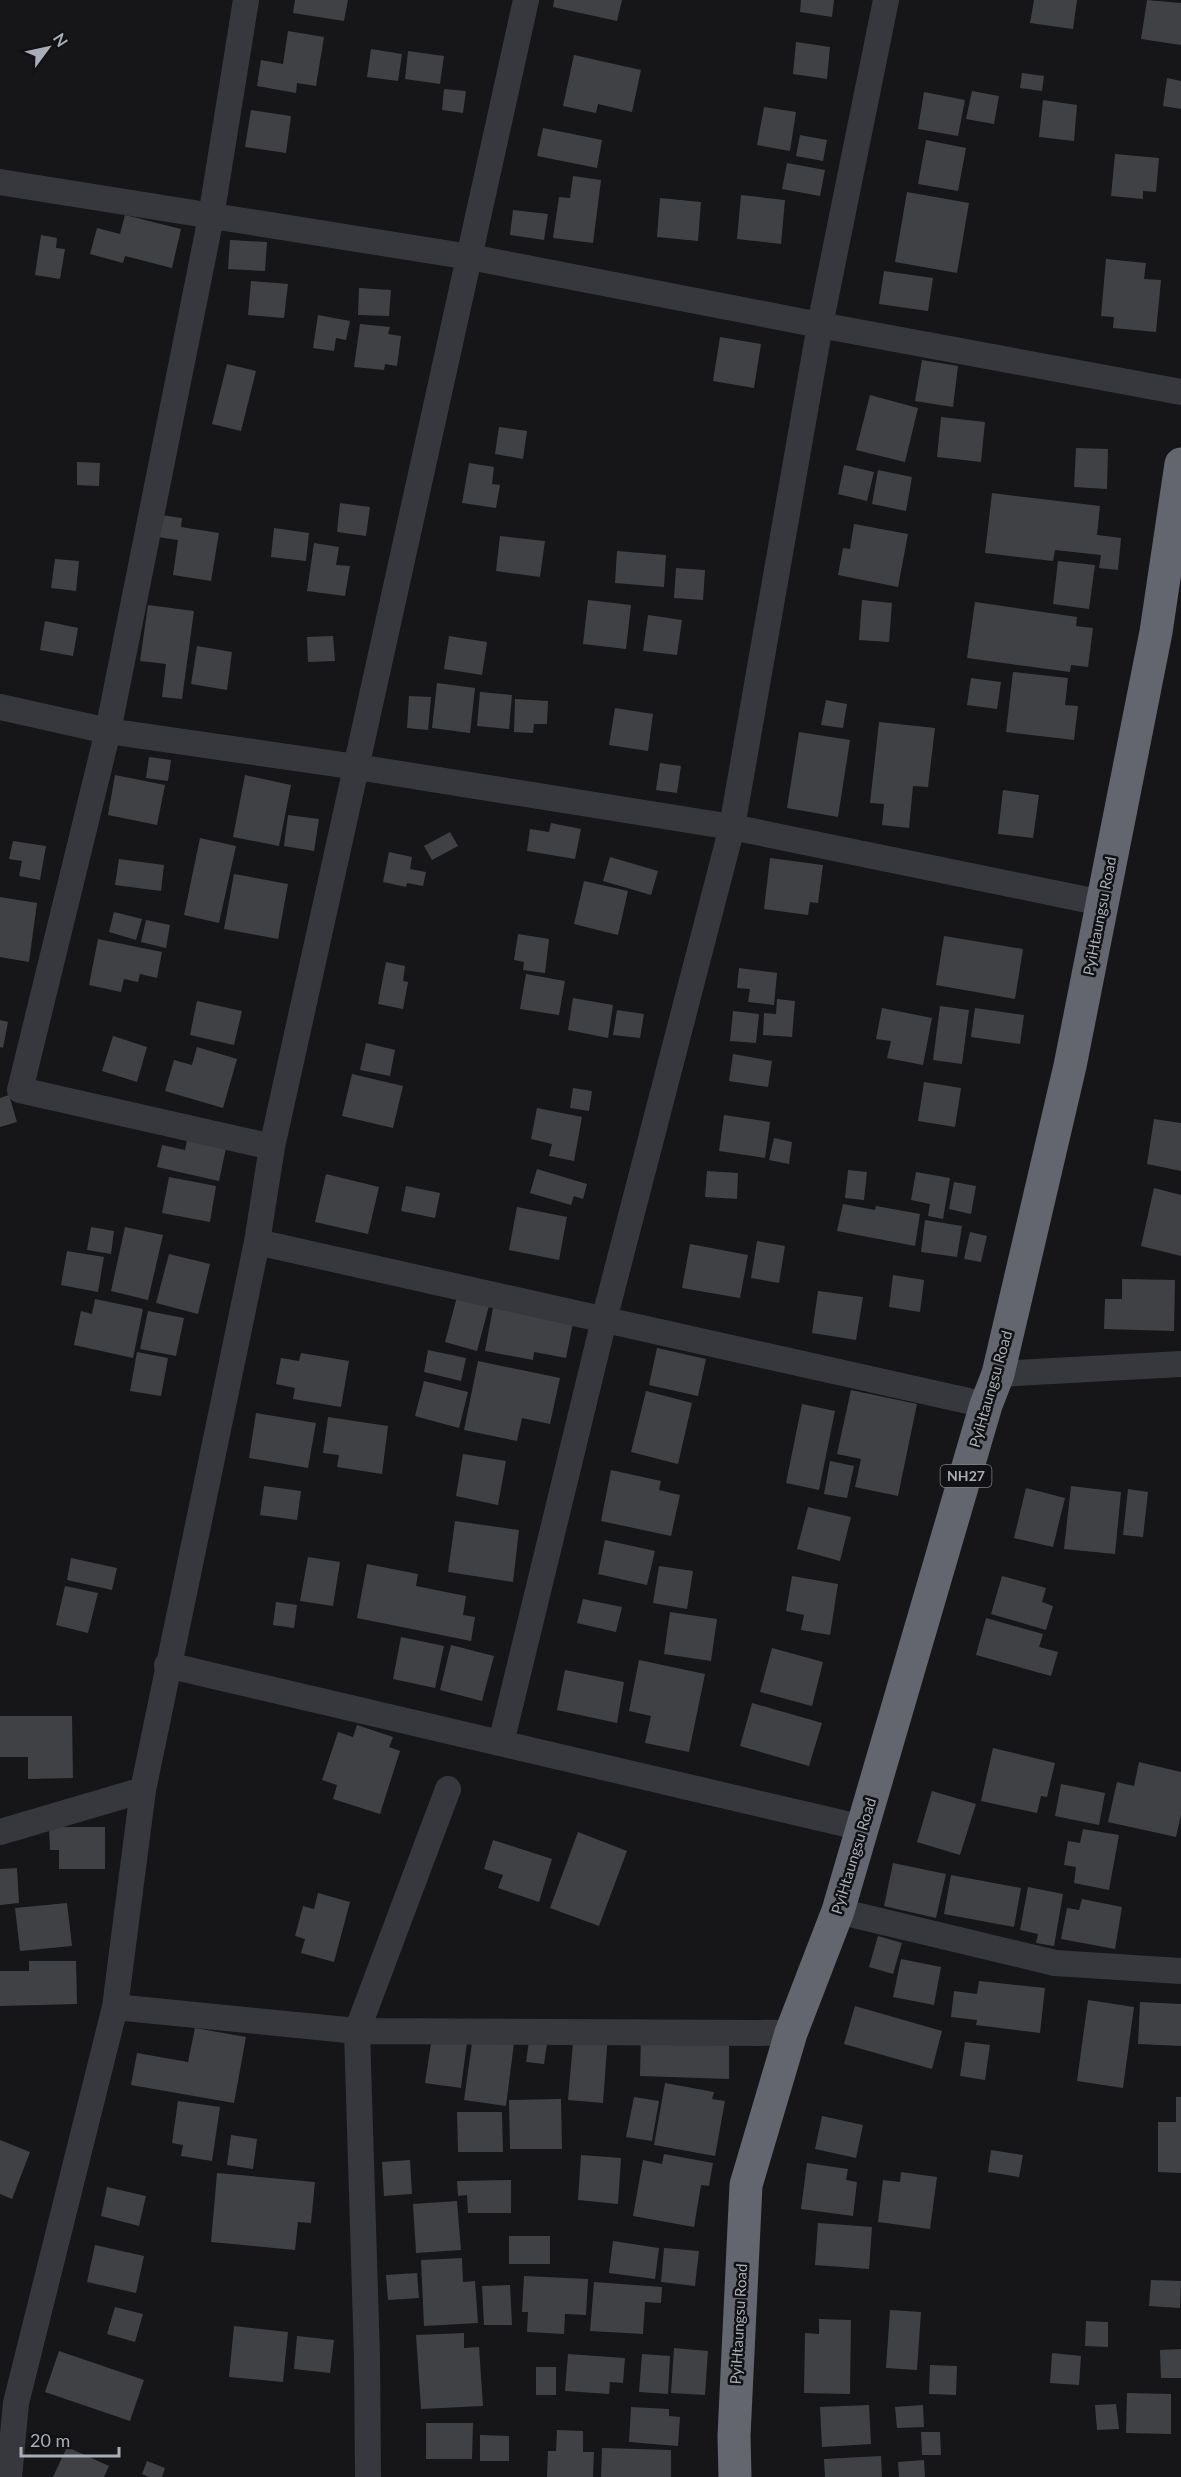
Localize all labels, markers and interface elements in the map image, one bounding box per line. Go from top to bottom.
north arrow [18,18,78,78]
text: N [50,29,72,50]
street label: PyiHtaungsu Road [1079,855,1119,977]
street label: PyiHtaungsu Road [965,1328,1015,1449]
road number: NH27 [940,1465,992,1487]
street label: PyiHtaungsu Road [827,1795,879,1916]
street label: PyiHtaungsu Road [726,2263,750,2385]
scale bar [21,2420,118,2458]
text: 20 m [30,2429,70,2451]

